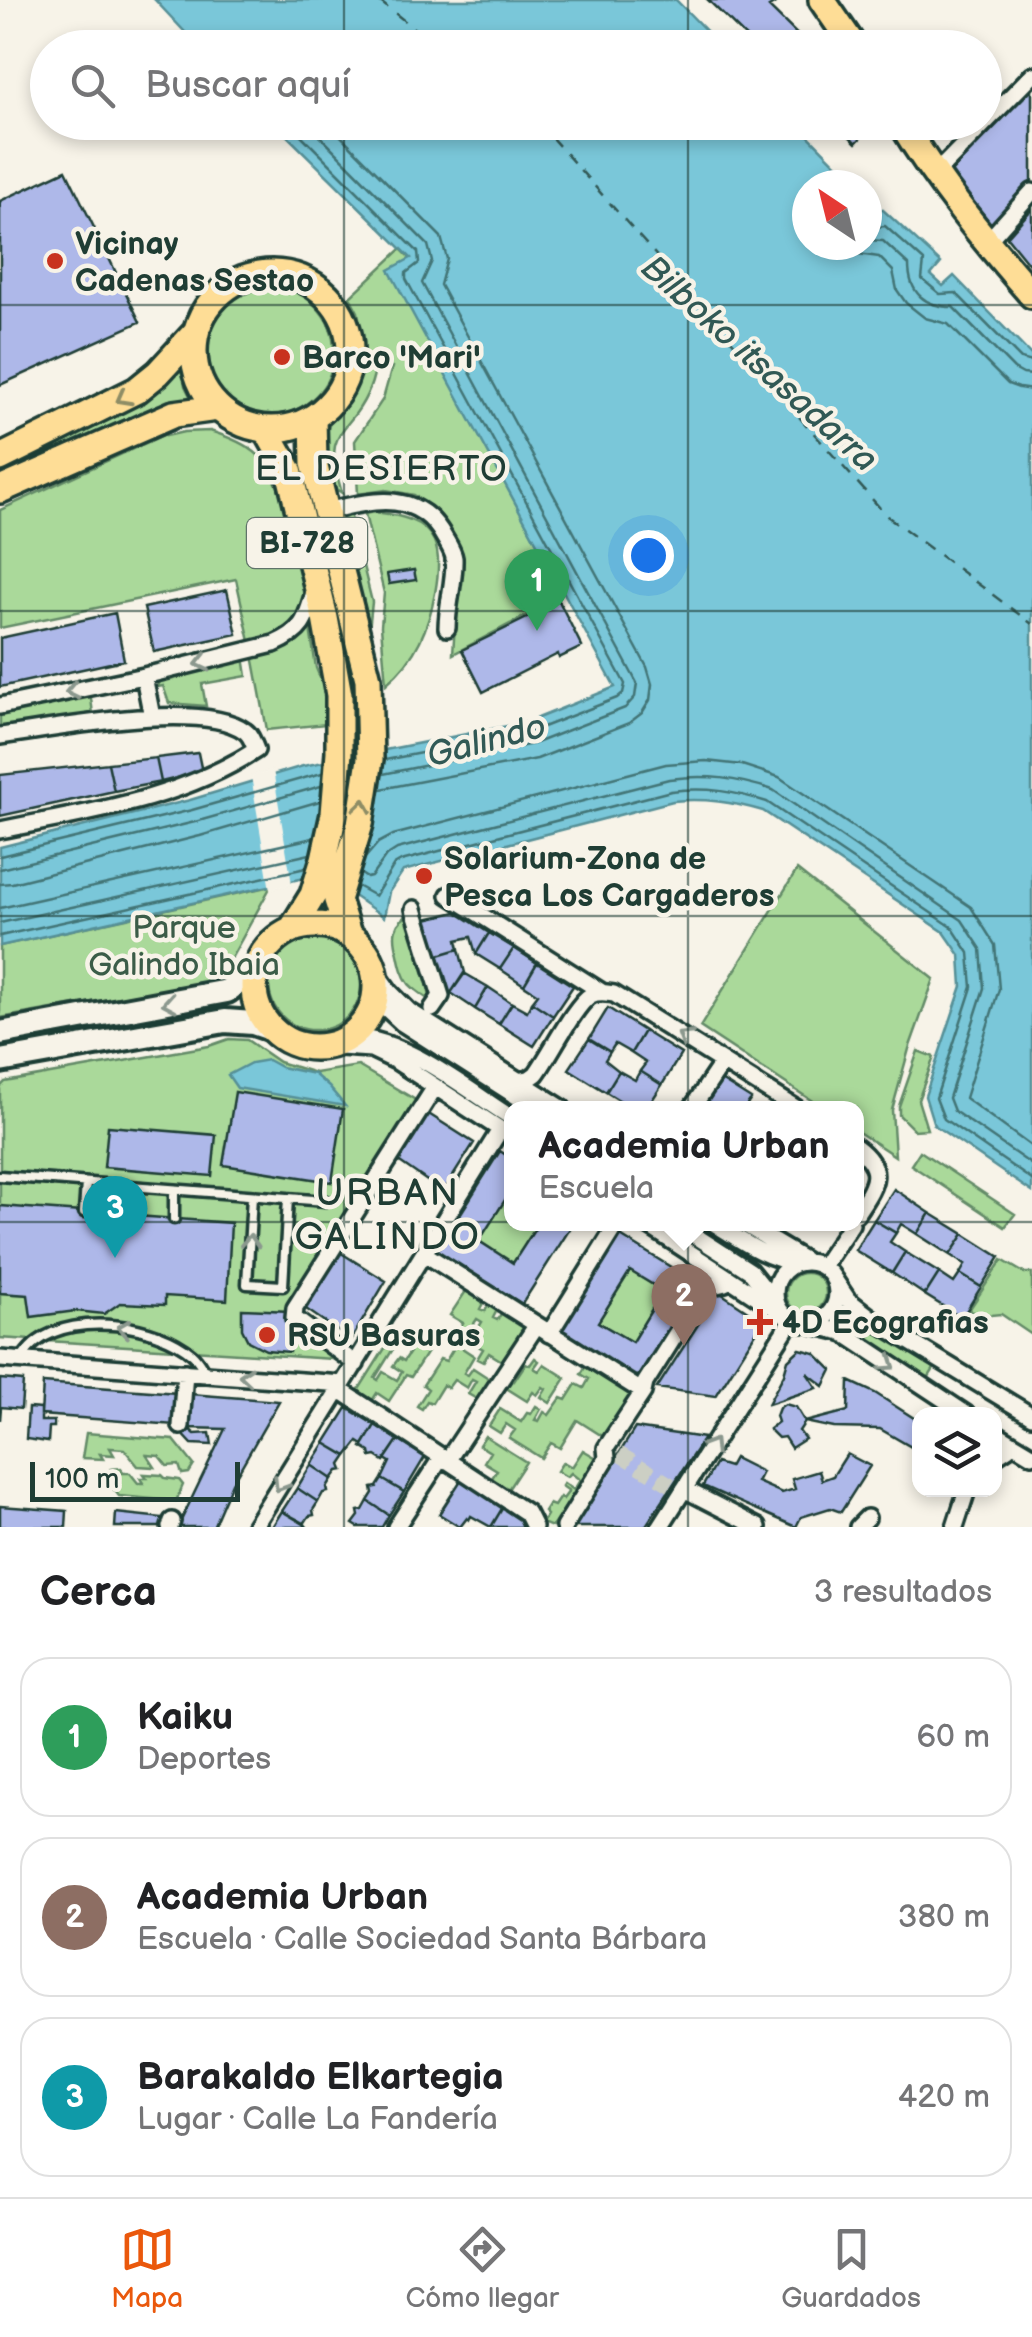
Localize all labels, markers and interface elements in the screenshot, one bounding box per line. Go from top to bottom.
search box [30,30,1002,140]
icon: search [65,58,120,113]
text: Buscar aquí [145,63,351,108]
north arrow [792,170,882,260]
place label: Vicinay Cadenas Sestao [75,225,314,301]
water label: Bilboko itsasadarra [632,247,886,482]
marker: Vicinay Cadenas Sestao [44,250,66,272]
place label: Barco 'Mari' [302,339,480,378]
marker: Barco 'Mari' [271,346,293,368]
one-way arrow [116,386,134,405]
district label: EL DESIERTO [255,448,509,491]
road number: BI-728 [247,518,367,568]
your location [623,530,674,581]
pin: 1 [504,548,570,631]
one-way arrow [194,651,211,672]
one-way arrow [64,679,81,700]
water label: Galindo [422,705,551,778]
one-way arrow [352,798,373,814]
place label: Solarium-Zona de Pesca Los Cargaderos [444,840,774,916]
marker: Solarium-Zona de Pesca Los Cargaderos [413,865,435,887]
park label: Parque Galindo Ibaia [88,909,280,985]
one-way arrow [160,992,177,1013]
one-way arrow [677,1031,695,1050]
popup [504,1101,864,1231]
text: Academia Urban [538,1124,830,1169]
text: Escuela [538,1169,654,1208]
district label: URBAN GALINDO [294,1171,482,1260]
pin: 3 [82,1176,148,1258]
one-way arrow [239,1233,260,1249]
pin: 2 [652,1264,716,1346]
place label: 4D Ecografias [782,1304,989,1343]
marker: 4D Ecografias [747,1309,773,1335]
place label: RSU Basuras [287,1317,481,1356]
one-way arrow [116,1318,132,1339]
marker: RSU Basuras [256,1324,278,1346]
one-way arrow [879,1351,897,1370]
one-way arrow [238,1366,254,1388]
map controls [912,1407,1002,1497]
button: layers [912,1407,1002,1497]
one-way arrow [700,1438,719,1456]
scale bar [30,1457,240,1502]
text: 100 m [45,1463,119,1496]
one-way arrow [274,1474,293,1492]
text: Cerca [40,1567,157,1618]
text: 3 resultados [814,1573,992,1612]
text: Kaiku [137,1695,233,1740]
text: 1 [68,1718,81,1757]
text: 60 m [917,1718,990,1757]
text: Deportes [137,1740,271,1779]
text: Academia Urban [137,1875,428,1920]
text: 2 [65,1898,84,1937]
text: 380 m [898,1898,990,1937]
text: Escuela · Calle Sociedad Santa Bárbara [137,1920,707,1959]
text: Barakaldo Elkartegia [137,2055,504,2100]
text: 3 [65,2078,84,2117]
text: 420 m [898,2078,990,2117]
text: Lugar · Calle La Fandería [137,2100,498,2139]
tab: Mapa [111,2222,183,2315]
tab: Cómo llegar [405,2222,559,2315]
tab: Guardados [781,2222,921,2315]

